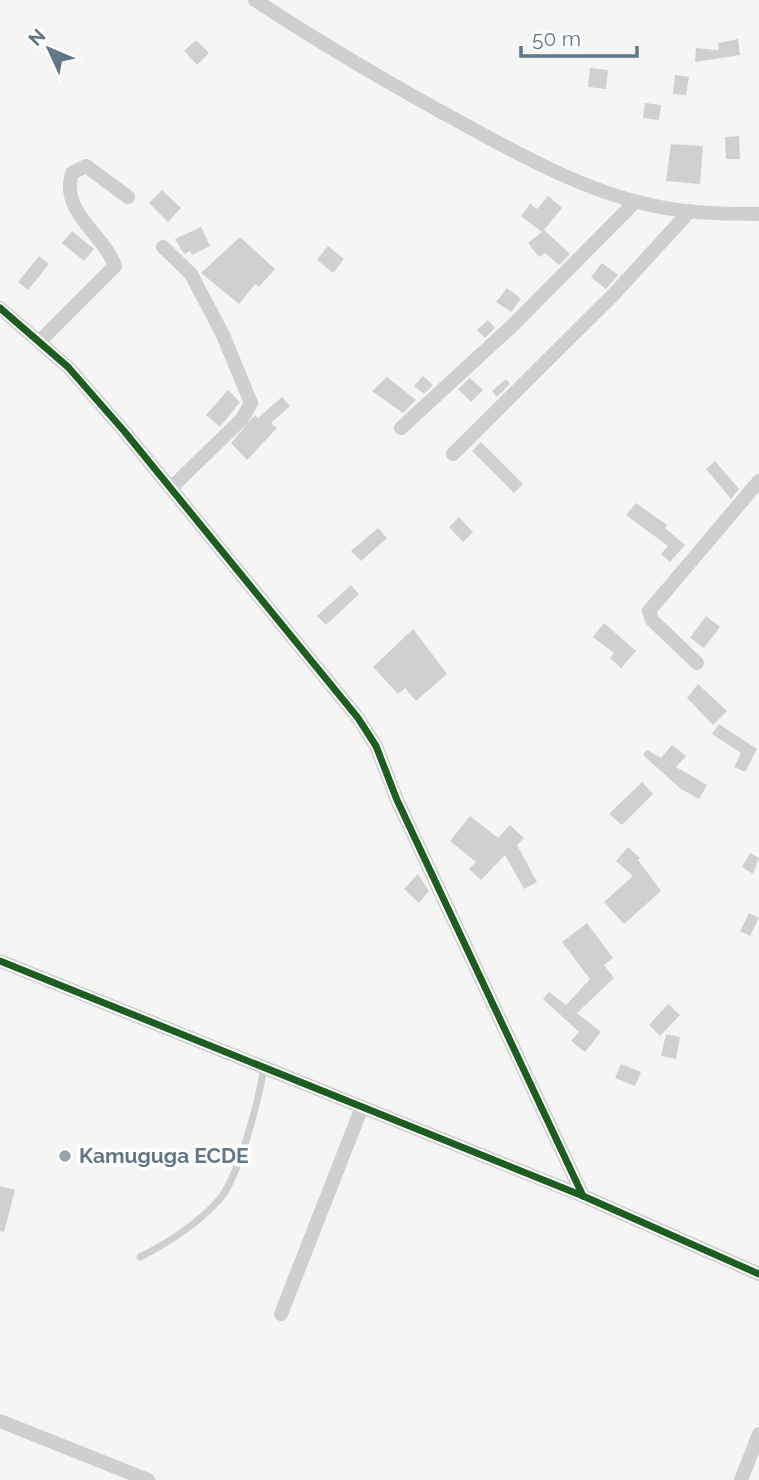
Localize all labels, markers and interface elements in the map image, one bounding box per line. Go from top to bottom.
north arrow [14,14,84,84]
scale bar [521,14,636,58]
text: N [24,24,50,50]
text: 50 m [532,26,581,51]
place label: Kamuguga ECDE [79,1143,249,1168]
marker: Kamuguga ECDE [57,1148,73,1164]

